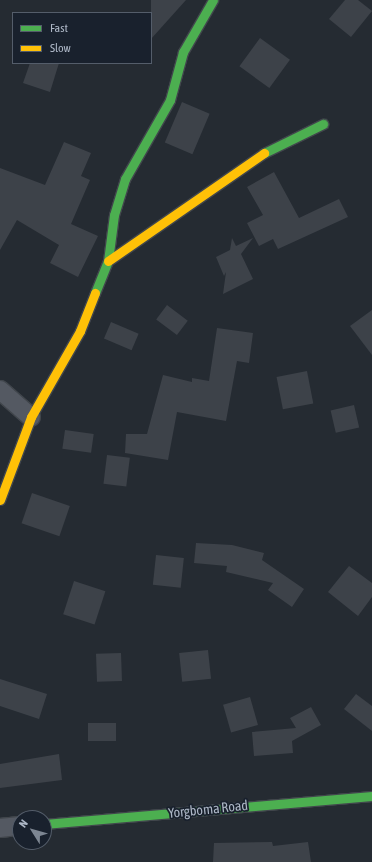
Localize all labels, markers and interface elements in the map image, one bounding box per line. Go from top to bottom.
legend [12,12,152,64]
text: Fast [50,21,68,35]
text: Slow [50,41,71,55]
street label: Yorgboma Road [167,796,249,822]
north arrow [12,810,52,850]
text: N [16,817,30,830]

